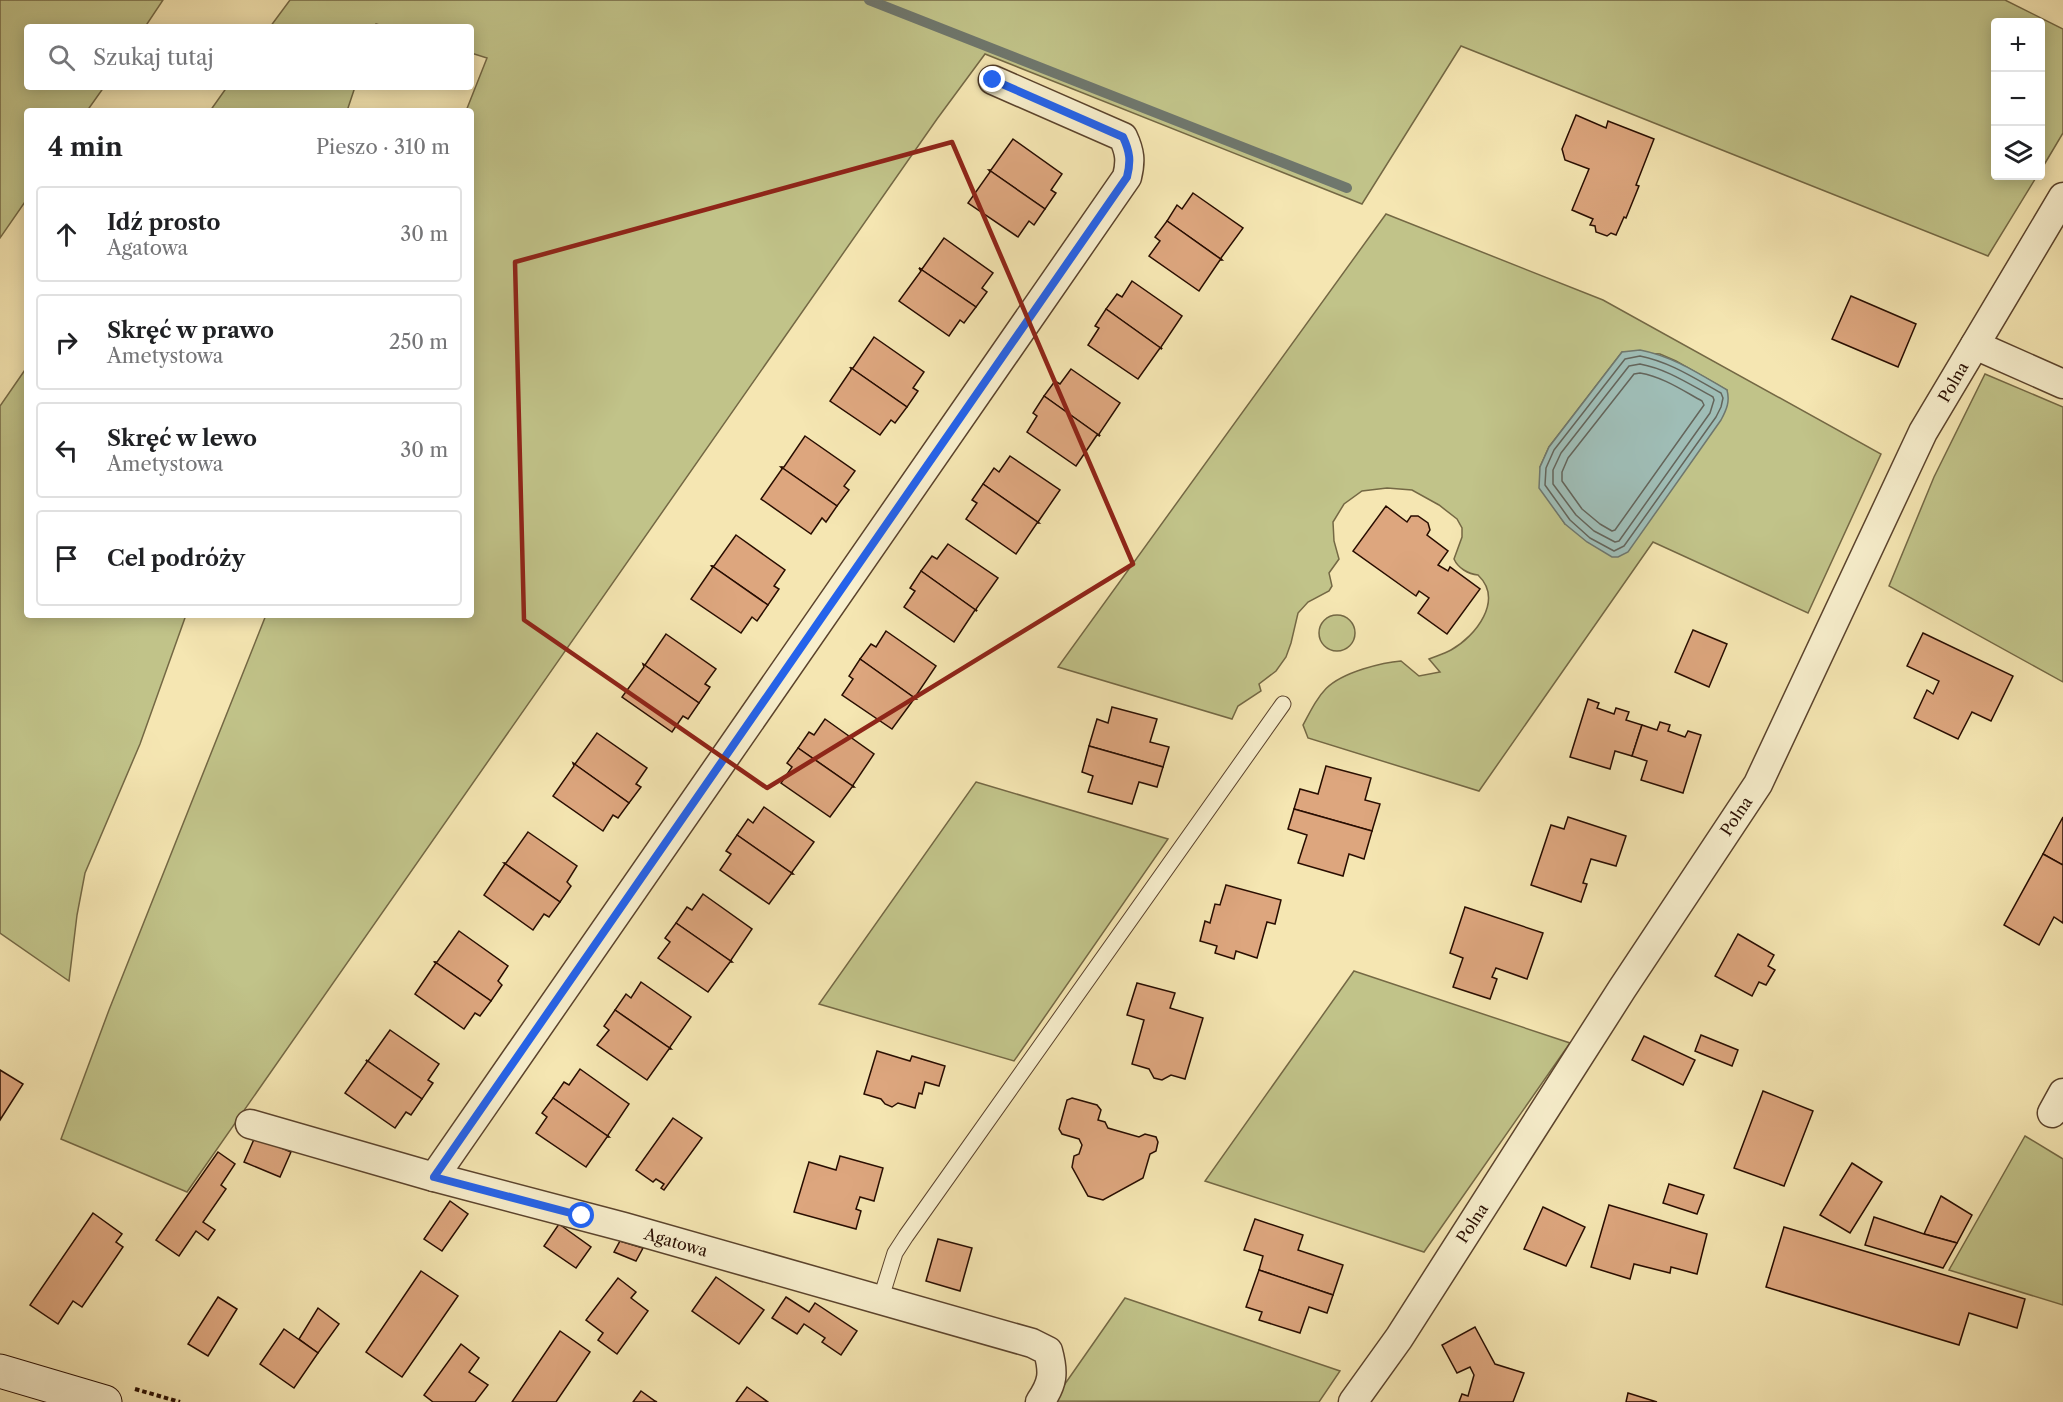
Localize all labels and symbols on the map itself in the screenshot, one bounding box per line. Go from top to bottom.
route end [979,66,1005,92]
street label: Polna [1934,358,1973,406]
street label: Polna [1716,792,1757,839]
street label: Polna [1452,1199,1492,1247]
route start [568,1202,594,1228]
street label: Agatowa [641,1223,710,1261]

